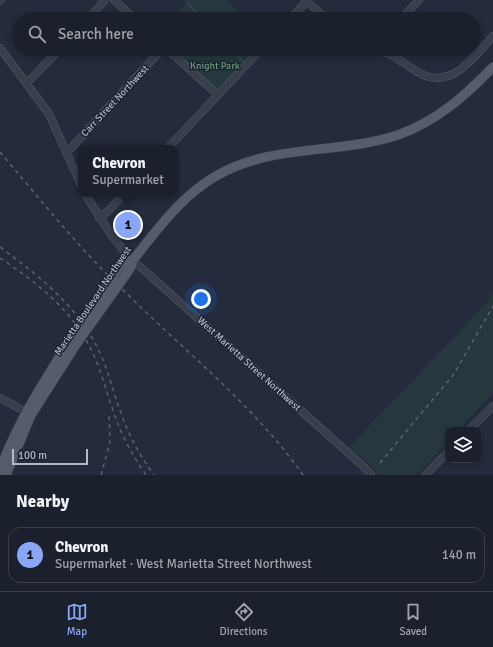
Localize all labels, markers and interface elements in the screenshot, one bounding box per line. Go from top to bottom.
search box [12,12,481,56]
icon: search [26,23,48,45]
text: Search here [58,25,134,43]
park label: Knight Park [190,60,240,72]
street label: Carr Street Northwest [79,62,152,139]
popup [78,145,178,197]
text: Chevron [92,154,146,172]
text: Supermarket [92,172,164,188]
pin: 1 [115,210,141,240]
street label: Marietta Boulevard Northwest [52,244,134,358]
your location [191,289,211,309]
street label: West Marietta Street Northwest [195,314,304,414]
map controls [445,427,481,463]
button: layers [445,427,481,463]
scale bar [12,447,88,466]
text: 100 m [18,449,47,462]
text: Nearby [16,491,69,512]
text: Chevron [55,538,109,556]
text: 1 [26,547,34,563]
text: 140 m [442,547,476,563]
text: Supermarket · West Marietta Street Northwest [55,556,312,572]
tab: Map [66,601,88,638]
tab: Directions [220,601,268,638]
tab: Saved [399,601,427,638]

